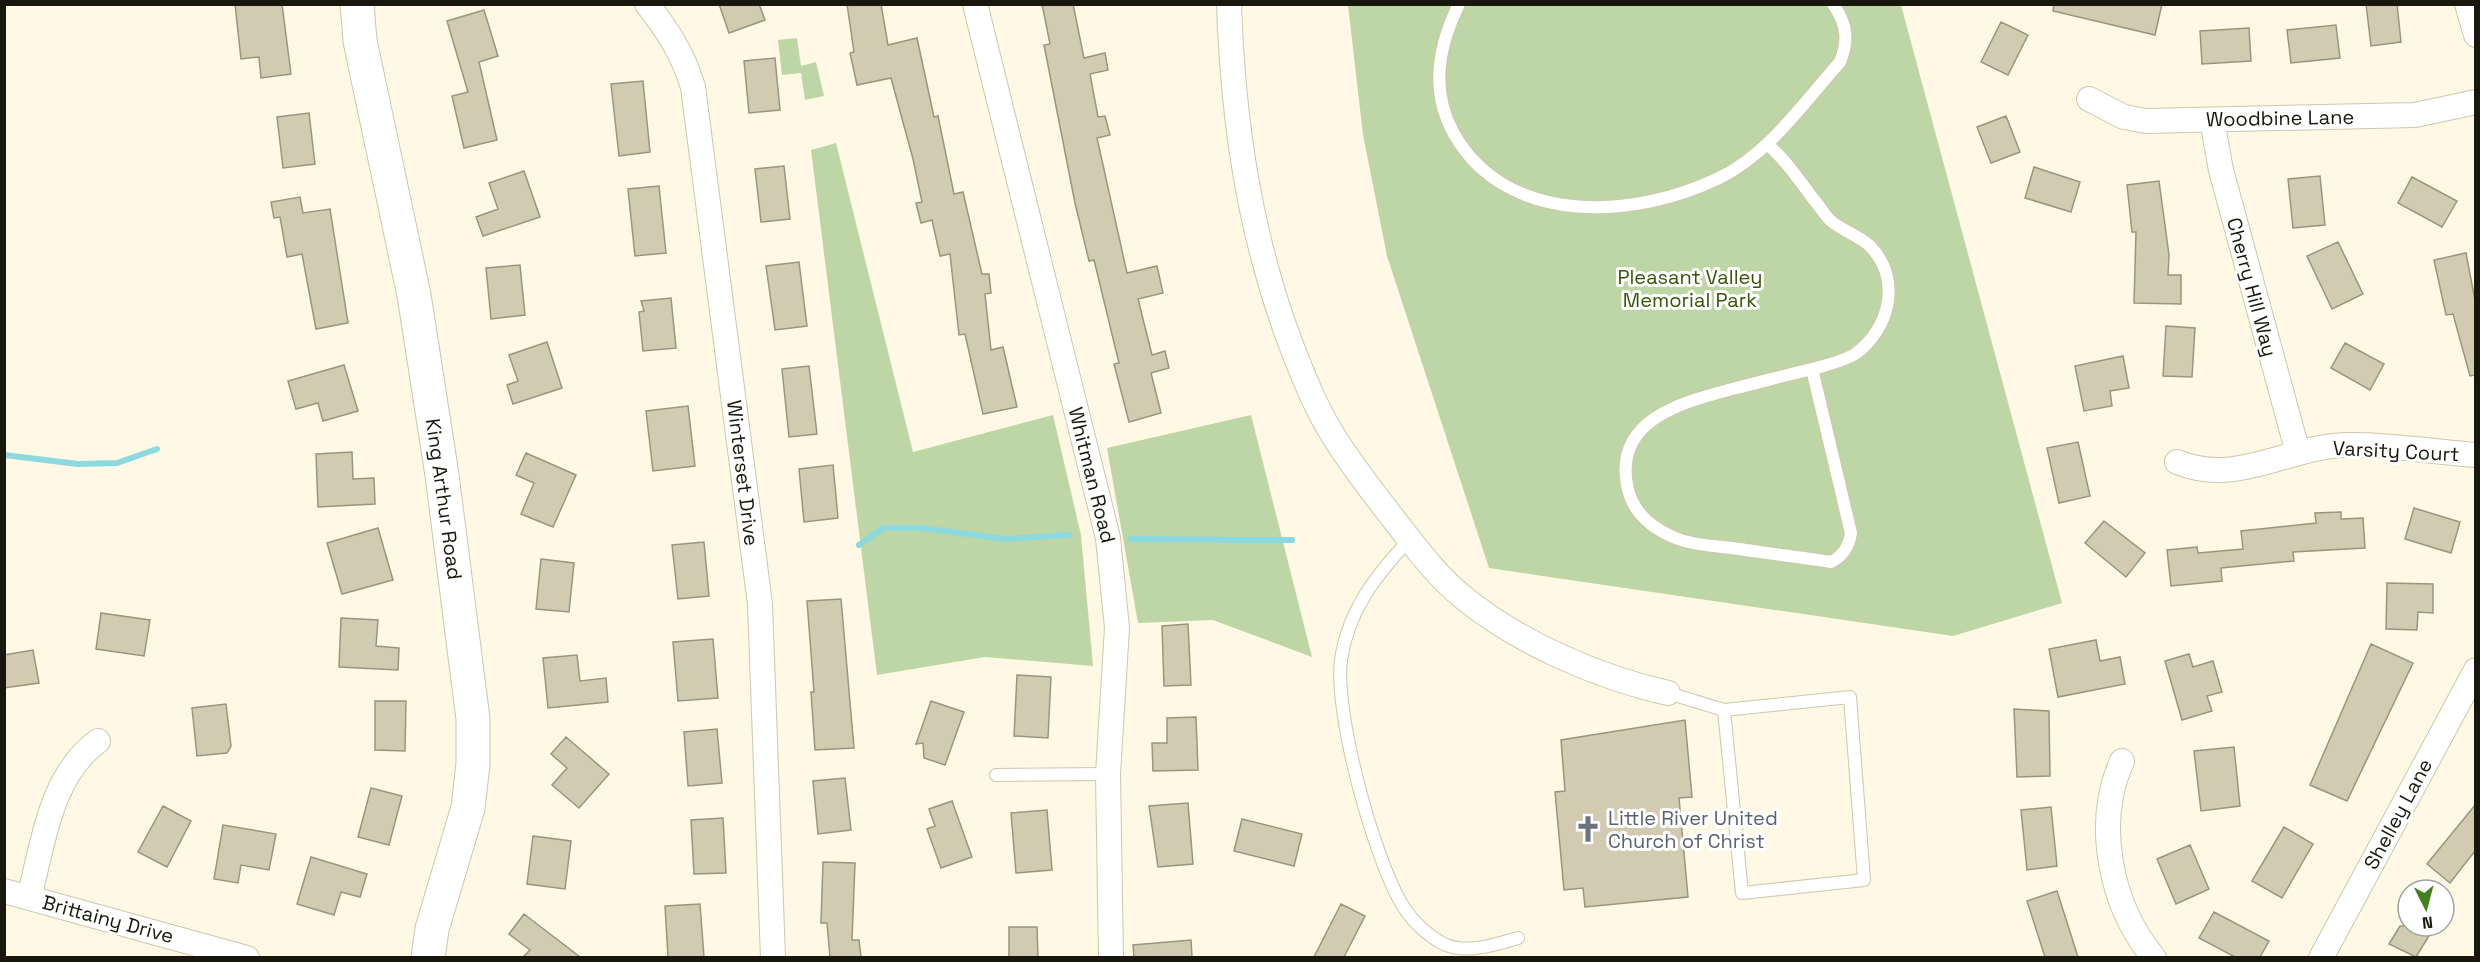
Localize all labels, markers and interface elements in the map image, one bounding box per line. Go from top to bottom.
street label: Woodbine Lane [2206,104,2354,132]
street label: Cherry Hill Way [2221,215,2283,359]
park label: Pleasant Valley Memorial Park [1617,264,1763,313]
street label: Winterset Drive [721,399,765,547]
street label: Whitman Road [1063,404,1121,546]
street label: King Arthur Road [420,417,468,581]
street label: Varsity Court [2332,435,2460,467]
street label: Shelley Lane [2358,754,2438,874]
place label: Little River United Church of Christ [1608,805,1778,854]
church icon: Little River United Church of Christ [1573,814,1603,844]
north arrow [2396,878,2456,938]
street label: Brittainy Drive [39,889,177,949]
text: N [2421,911,2434,933]

